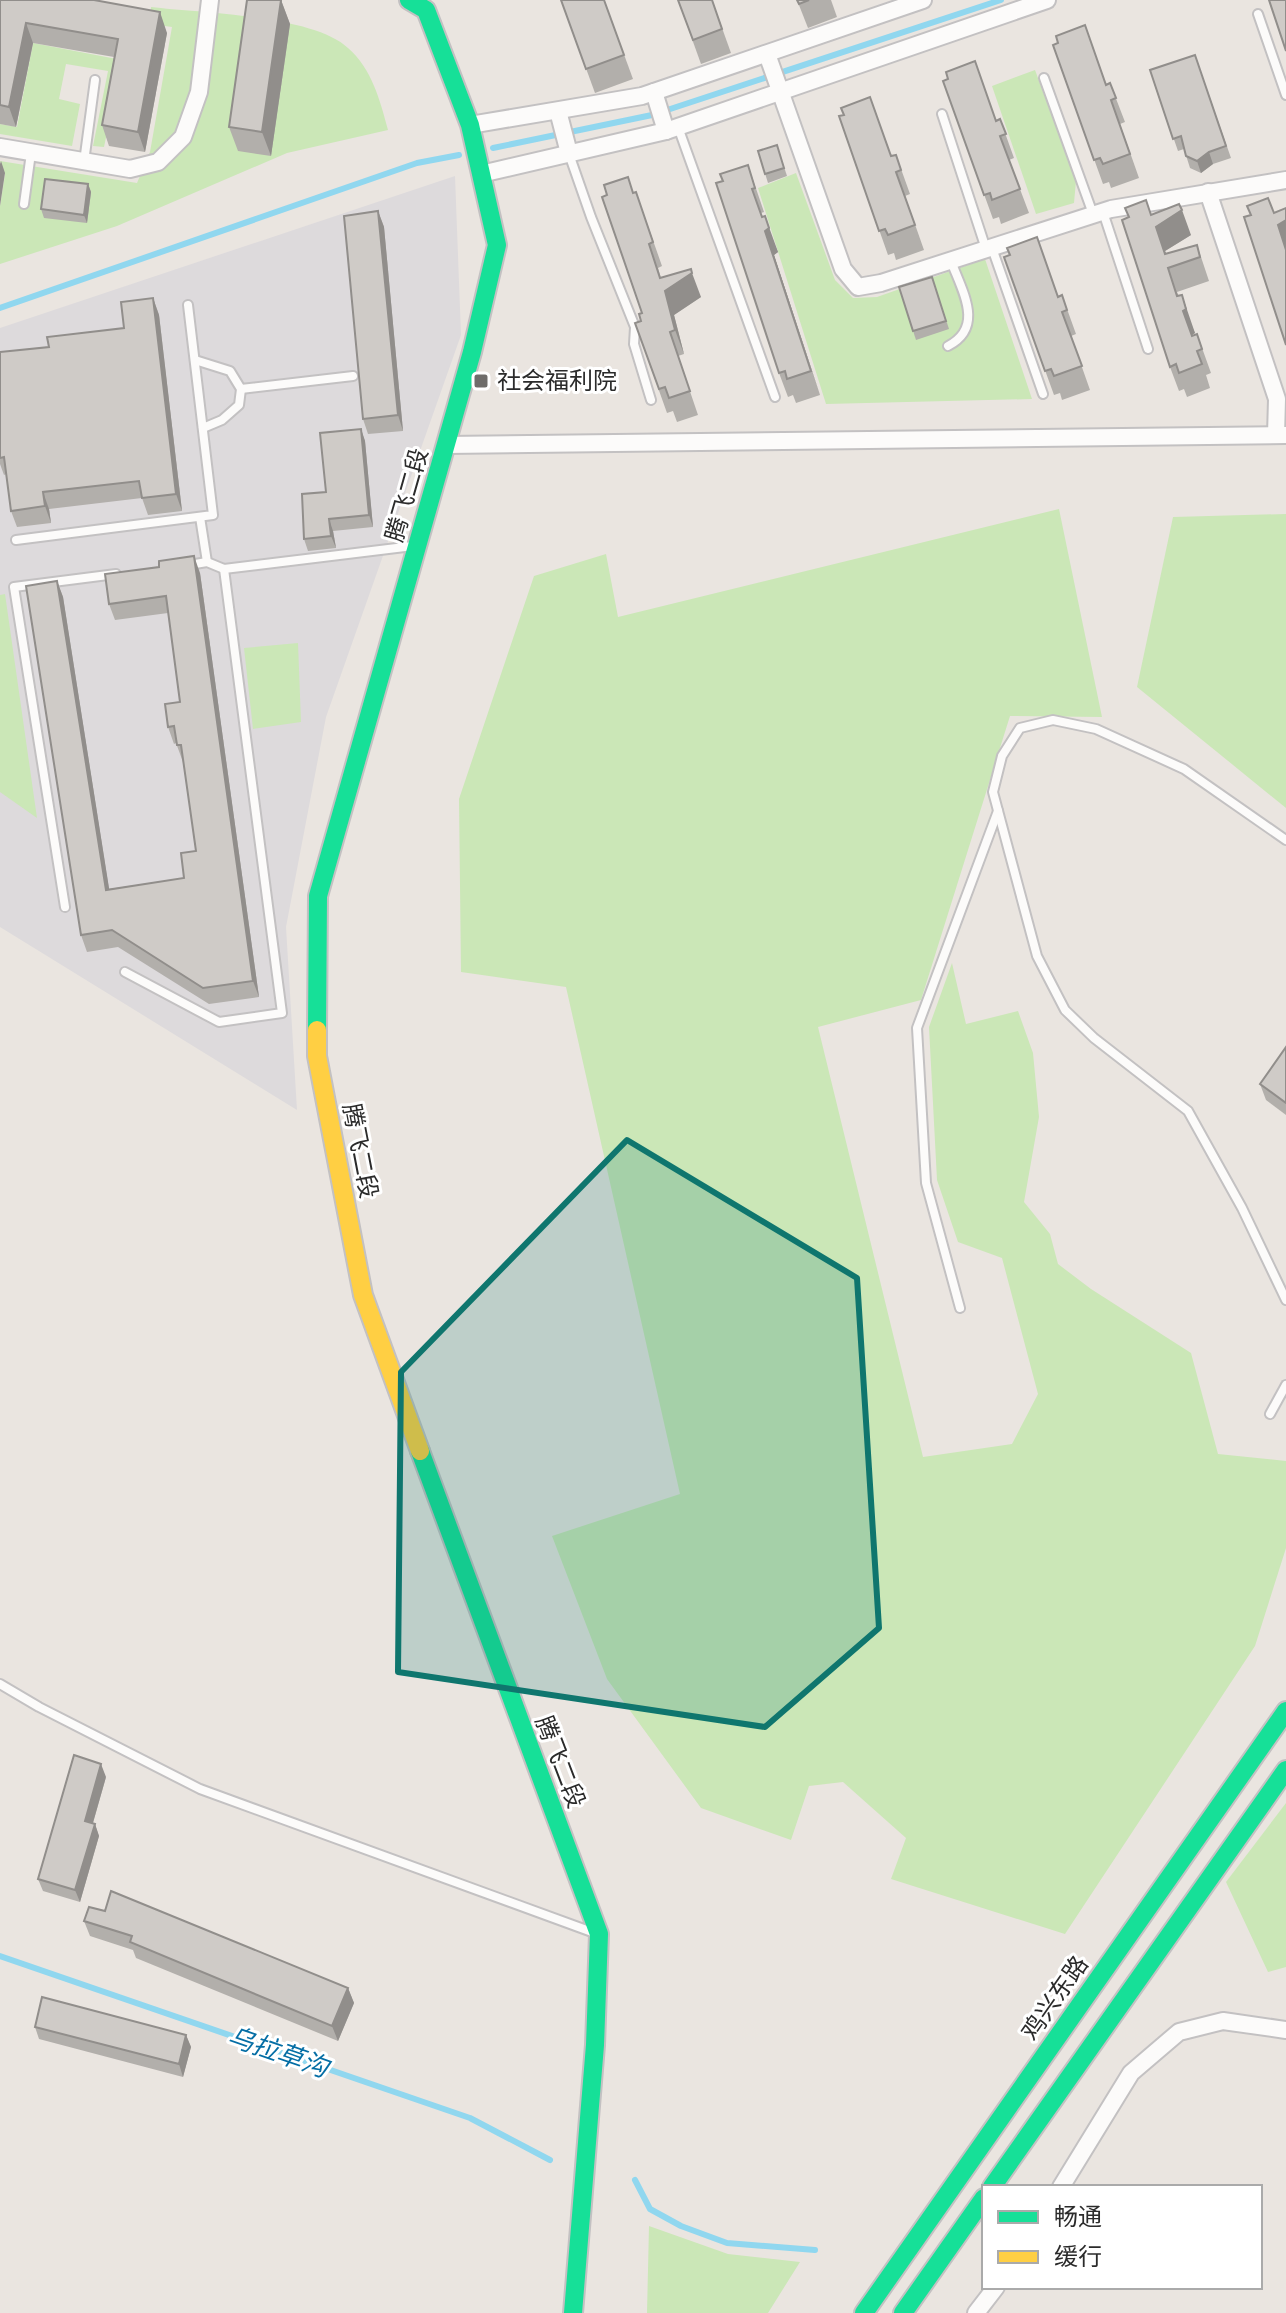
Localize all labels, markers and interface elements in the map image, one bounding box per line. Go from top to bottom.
place label: 社会福利院 [497,366,617,394]
marker: 社会福利院 [472,372,490,390]
street label: 腾飞二段 [379,445,433,545]
street label: 腾飞二段 [338,1101,384,1201]
street label: 腾飞二段 [531,1712,591,1811]
street label: 鸡兴东路 [1015,1950,1093,2045]
water label: 乌拉草沟 [224,2020,335,2084]
legend [982,2185,1262,2289]
text: 畅通 [1054,2202,1102,2230]
text: 缓行 [1054,2242,1102,2270]

